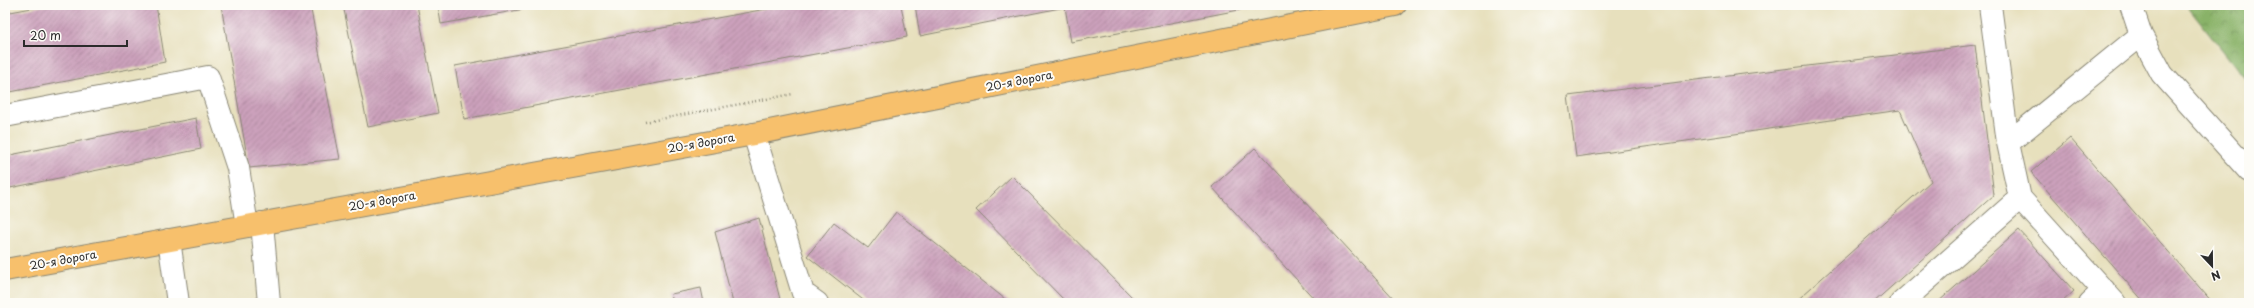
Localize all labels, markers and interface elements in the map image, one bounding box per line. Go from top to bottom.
scale bar [24,22,127,48]
text: 20 m [30,26,61,44]
street label: 20-я дорога [984,66,1054,95]
street label: 20-я дорога [666,128,736,157]
street label: 20-я дорога [347,186,417,215]
street label: 20-я дорога [28,245,98,274]
north arrow [2192,246,2232,286]
text: N [2208,266,2223,285]

